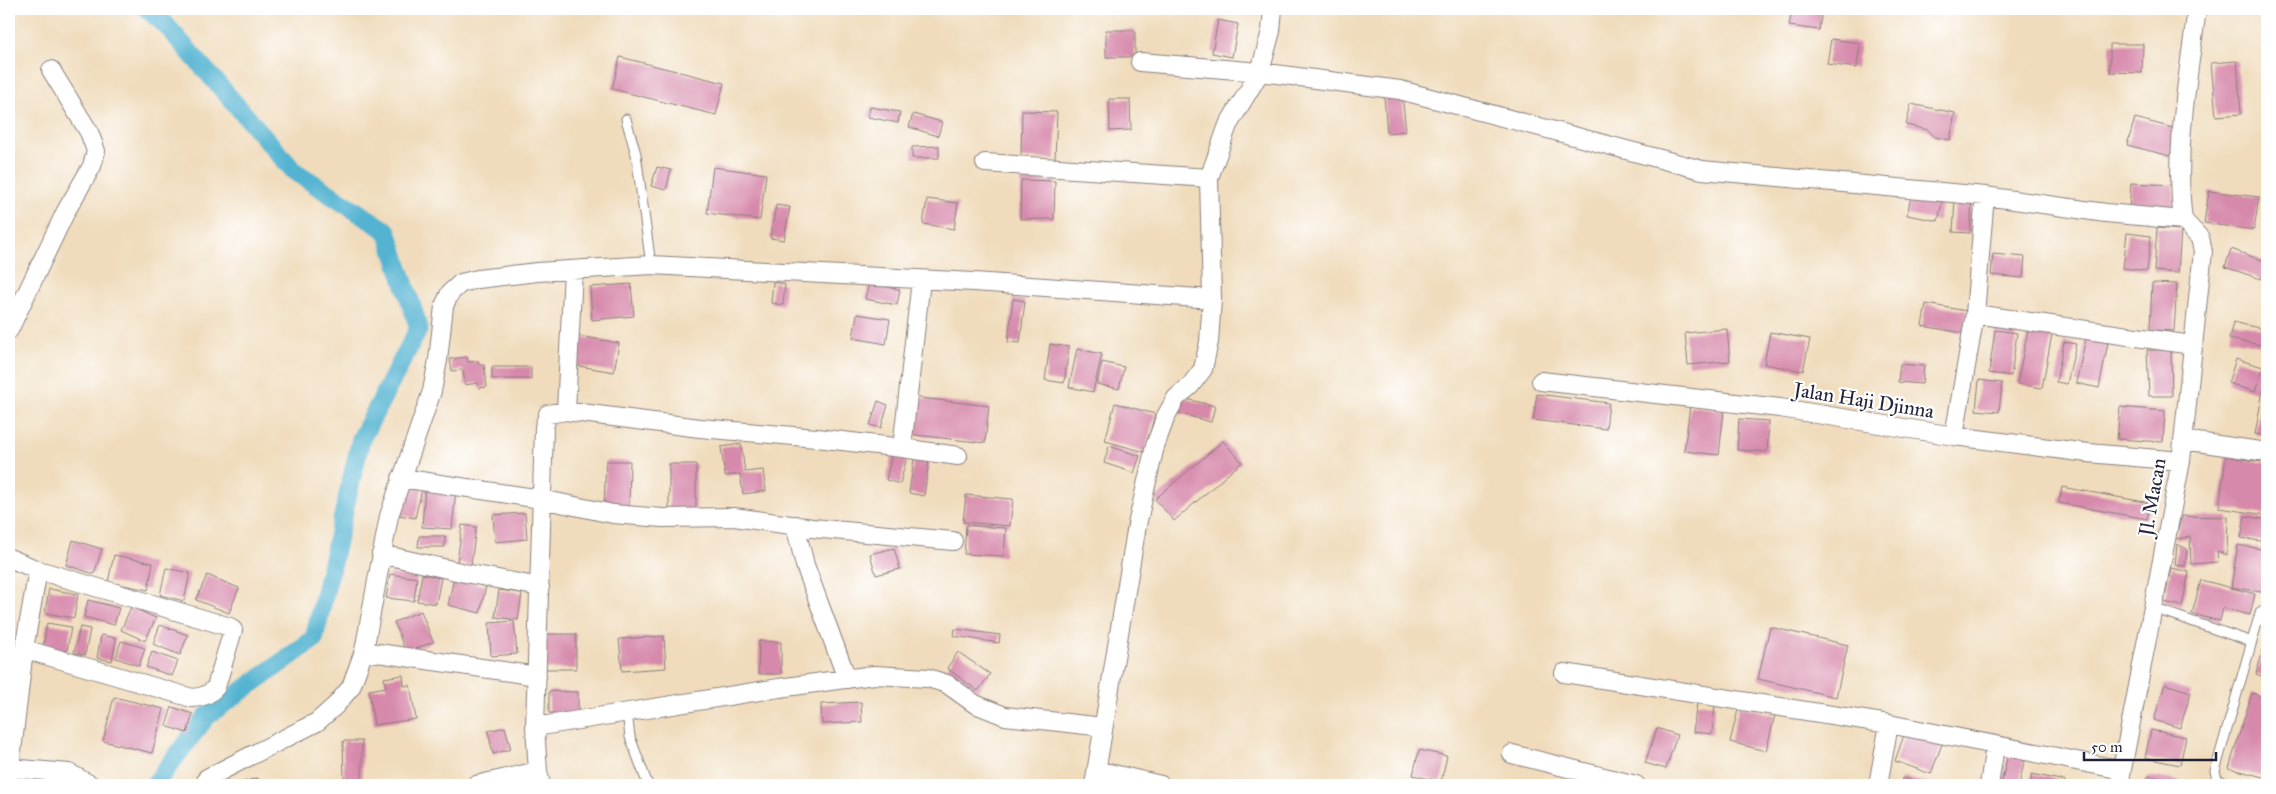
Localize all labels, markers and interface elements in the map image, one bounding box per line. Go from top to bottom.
street label: Jalan Haji Djinna [1790,377,1936,424]
street label: Jl. Macan [2133,456,2172,540]
scale bar [2084,729,2216,761]
text: 50 m [2091,738,2123,756]

